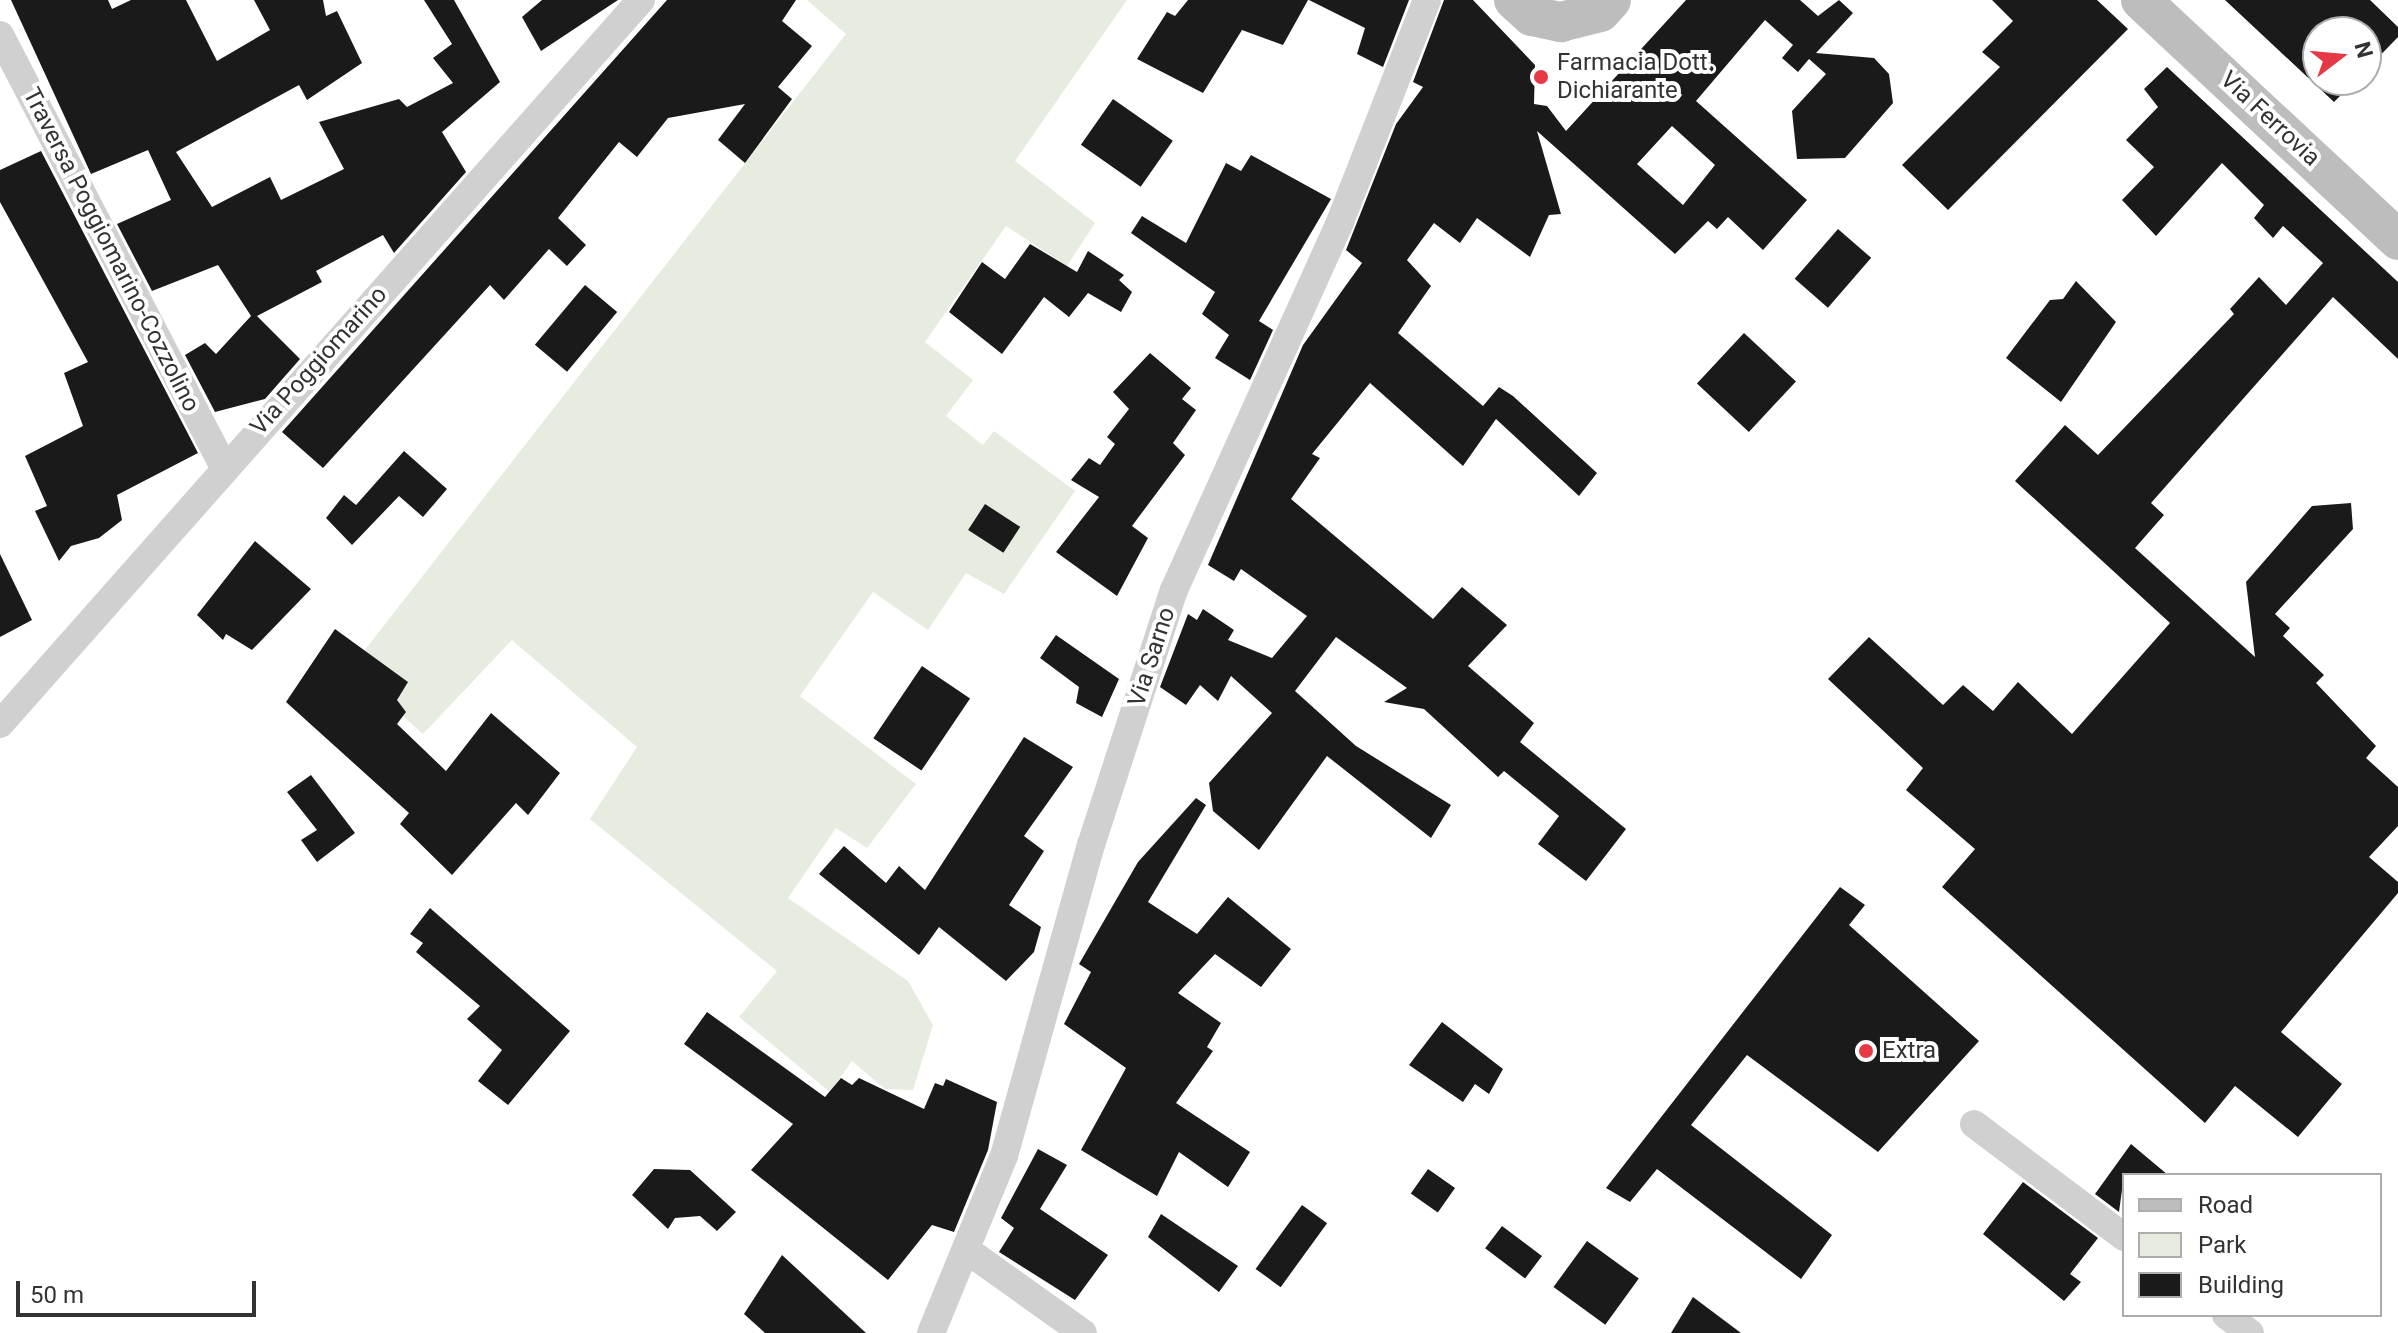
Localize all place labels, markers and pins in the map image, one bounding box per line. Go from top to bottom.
place label: Farmacia Dott. Dichiarante [1557,49,1714,105]
marker: Farmacia Dott. Dichiarante [1532,68,1550,86]
place label: Extra [1882,1037,1936,1065]
marker: Extra [1857,1042,1875,1060]

